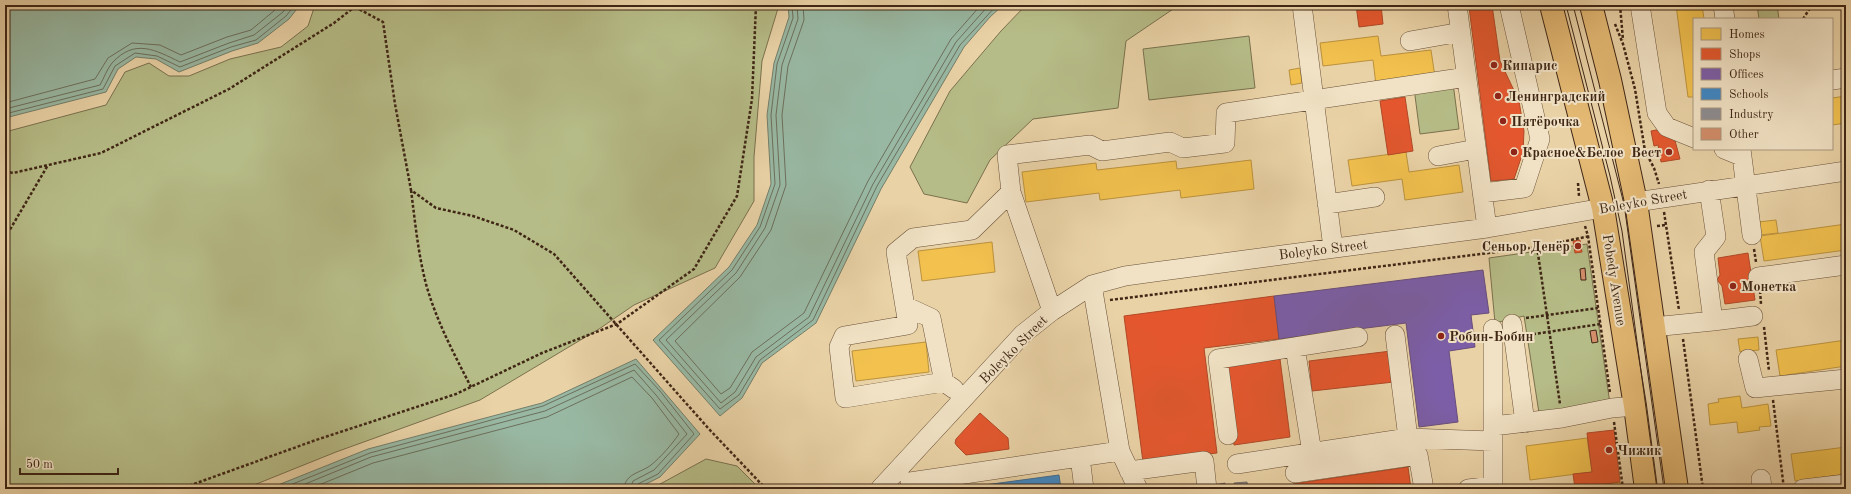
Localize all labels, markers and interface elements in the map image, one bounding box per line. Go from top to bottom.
legend [1693,18,1833,150]
text: Homes [1729,29,1765,41]
text: Shops [1729,49,1760,61]
place label: Кипарис [1502,59,1558,73]
marker: Кипарис [1489,60,1499,70]
text: Offices [1729,69,1764,81]
text: Schools [1729,89,1769,101]
place label: Ленинградский [1506,90,1605,104]
marker: Ленинградский [1493,91,1503,101]
text: Industry [1729,109,1774,121]
place label: Пятёрочка [1511,115,1580,129]
marker: Пятёрочка [1498,116,1508,126]
text: Other [1729,129,1759,141]
place label: Красное&Белое [1522,146,1624,160]
place label: Вест [1631,146,1661,160]
marker: Красное&Белое [1509,147,1519,157]
marker: Вест [1664,147,1674,157]
street label: Boleyko Street [1598,187,1689,217]
street label: Pobedy Avenue [1600,233,1628,327]
street label: Boleyko Street [1278,238,1368,262]
place label: Сеньор Денёр [1482,240,1570,254]
marker: Сеньор Денёр [1573,241,1583,251]
place label: Монетка [1741,280,1796,294]
marker: Монетка [1728,281,1738,291]
street label: Boleyko Street [977,313,1050,386]
place label: Робин-Бобин [1449,330,1534,344]
marker: Робин-Бобин [1436,331,1446,341]
place label: Чижик [1617,444,1662,458]
marker: Чижик [1604,445,1614,455]
scale bar [20,450,118,476]
text: 50 m [26,458,53,471]

